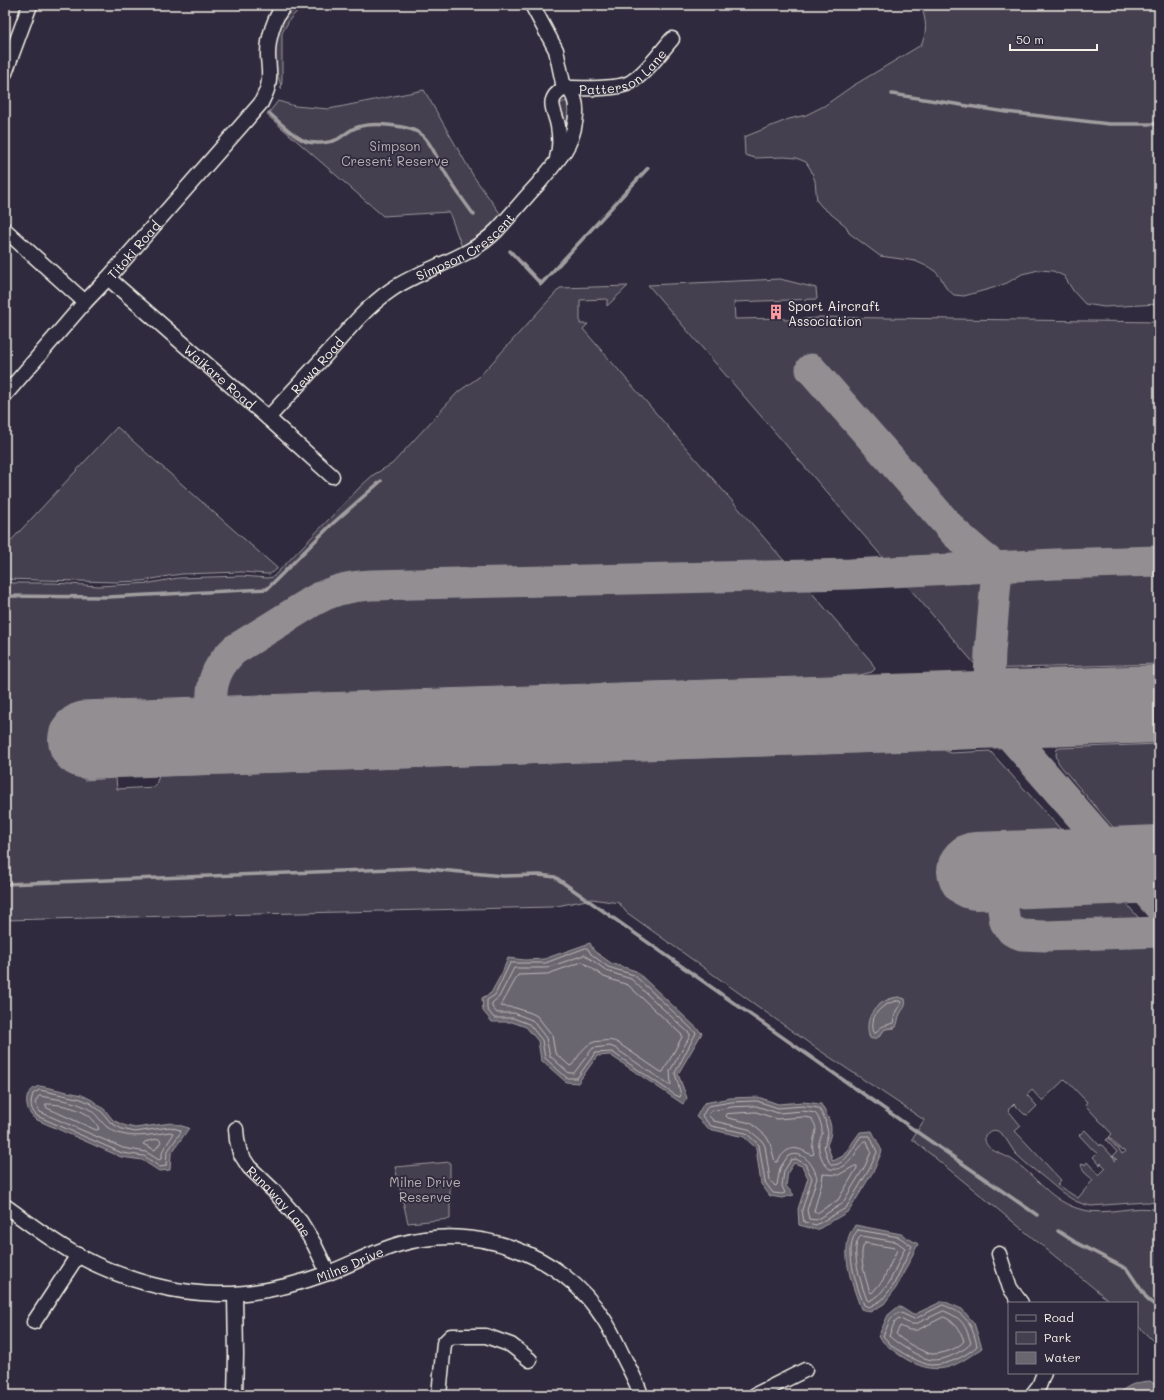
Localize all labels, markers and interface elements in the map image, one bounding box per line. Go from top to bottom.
scale bar [1010,26,1097,52]
text: 50 m [1016,31,1044,47]
street label: Patterson Lane [579,45,669,97]
park label: Simpson Cresent Reserve [341,137,449,169]
street label: Simpson Crescent [413,209,517,283]
street label: Titoki Road [103,217,163,282]
place label: Sport Aircraft Association [788,297,880,329]
building icon: Sport Aircraft Association [767,303,785,321]
street label: Rewa Road [286,333,347,397]
street label: Waikare Road [181,340,259,412]
street label: Runaway Lane [244,1161,316,1240]
park label: Milne Drive Reserve [389,1173,461,1205]
street label: Milne Drive [314,1242,386,1285]
legend [1008,1302,1138,1374]
text: Road [1044,1309,1074,1325]
text: Park [1044,1329,1071,1345]
text: Water [1044,1349,1081,1365]

